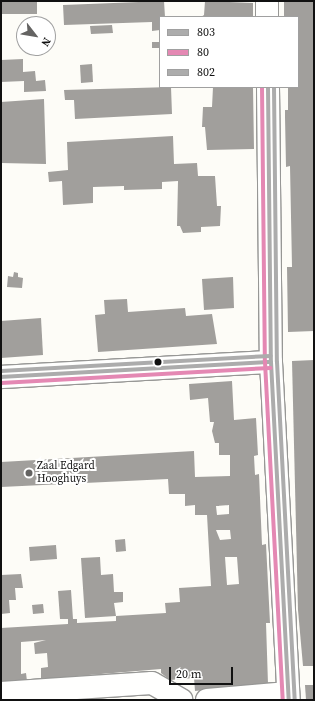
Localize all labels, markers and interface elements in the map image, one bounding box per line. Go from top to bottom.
north arrow [16,16,56,56]
legend [159,16,299,88]
text: 803 [197,24,215,40]
text: N [37,35,54,49]
text: 80 [197,44,209,60]
text: 802 [197,64,215,80]
unlabelled marker [153,357,163,367]
place label: Zaal Edgard Hooghuys [37,460,95,486]
marker: Zaal Edgard Hooghuys [24,468,34,478]
scale bar [171,659,235,685]
text: 20 m [176,666,202,682]

